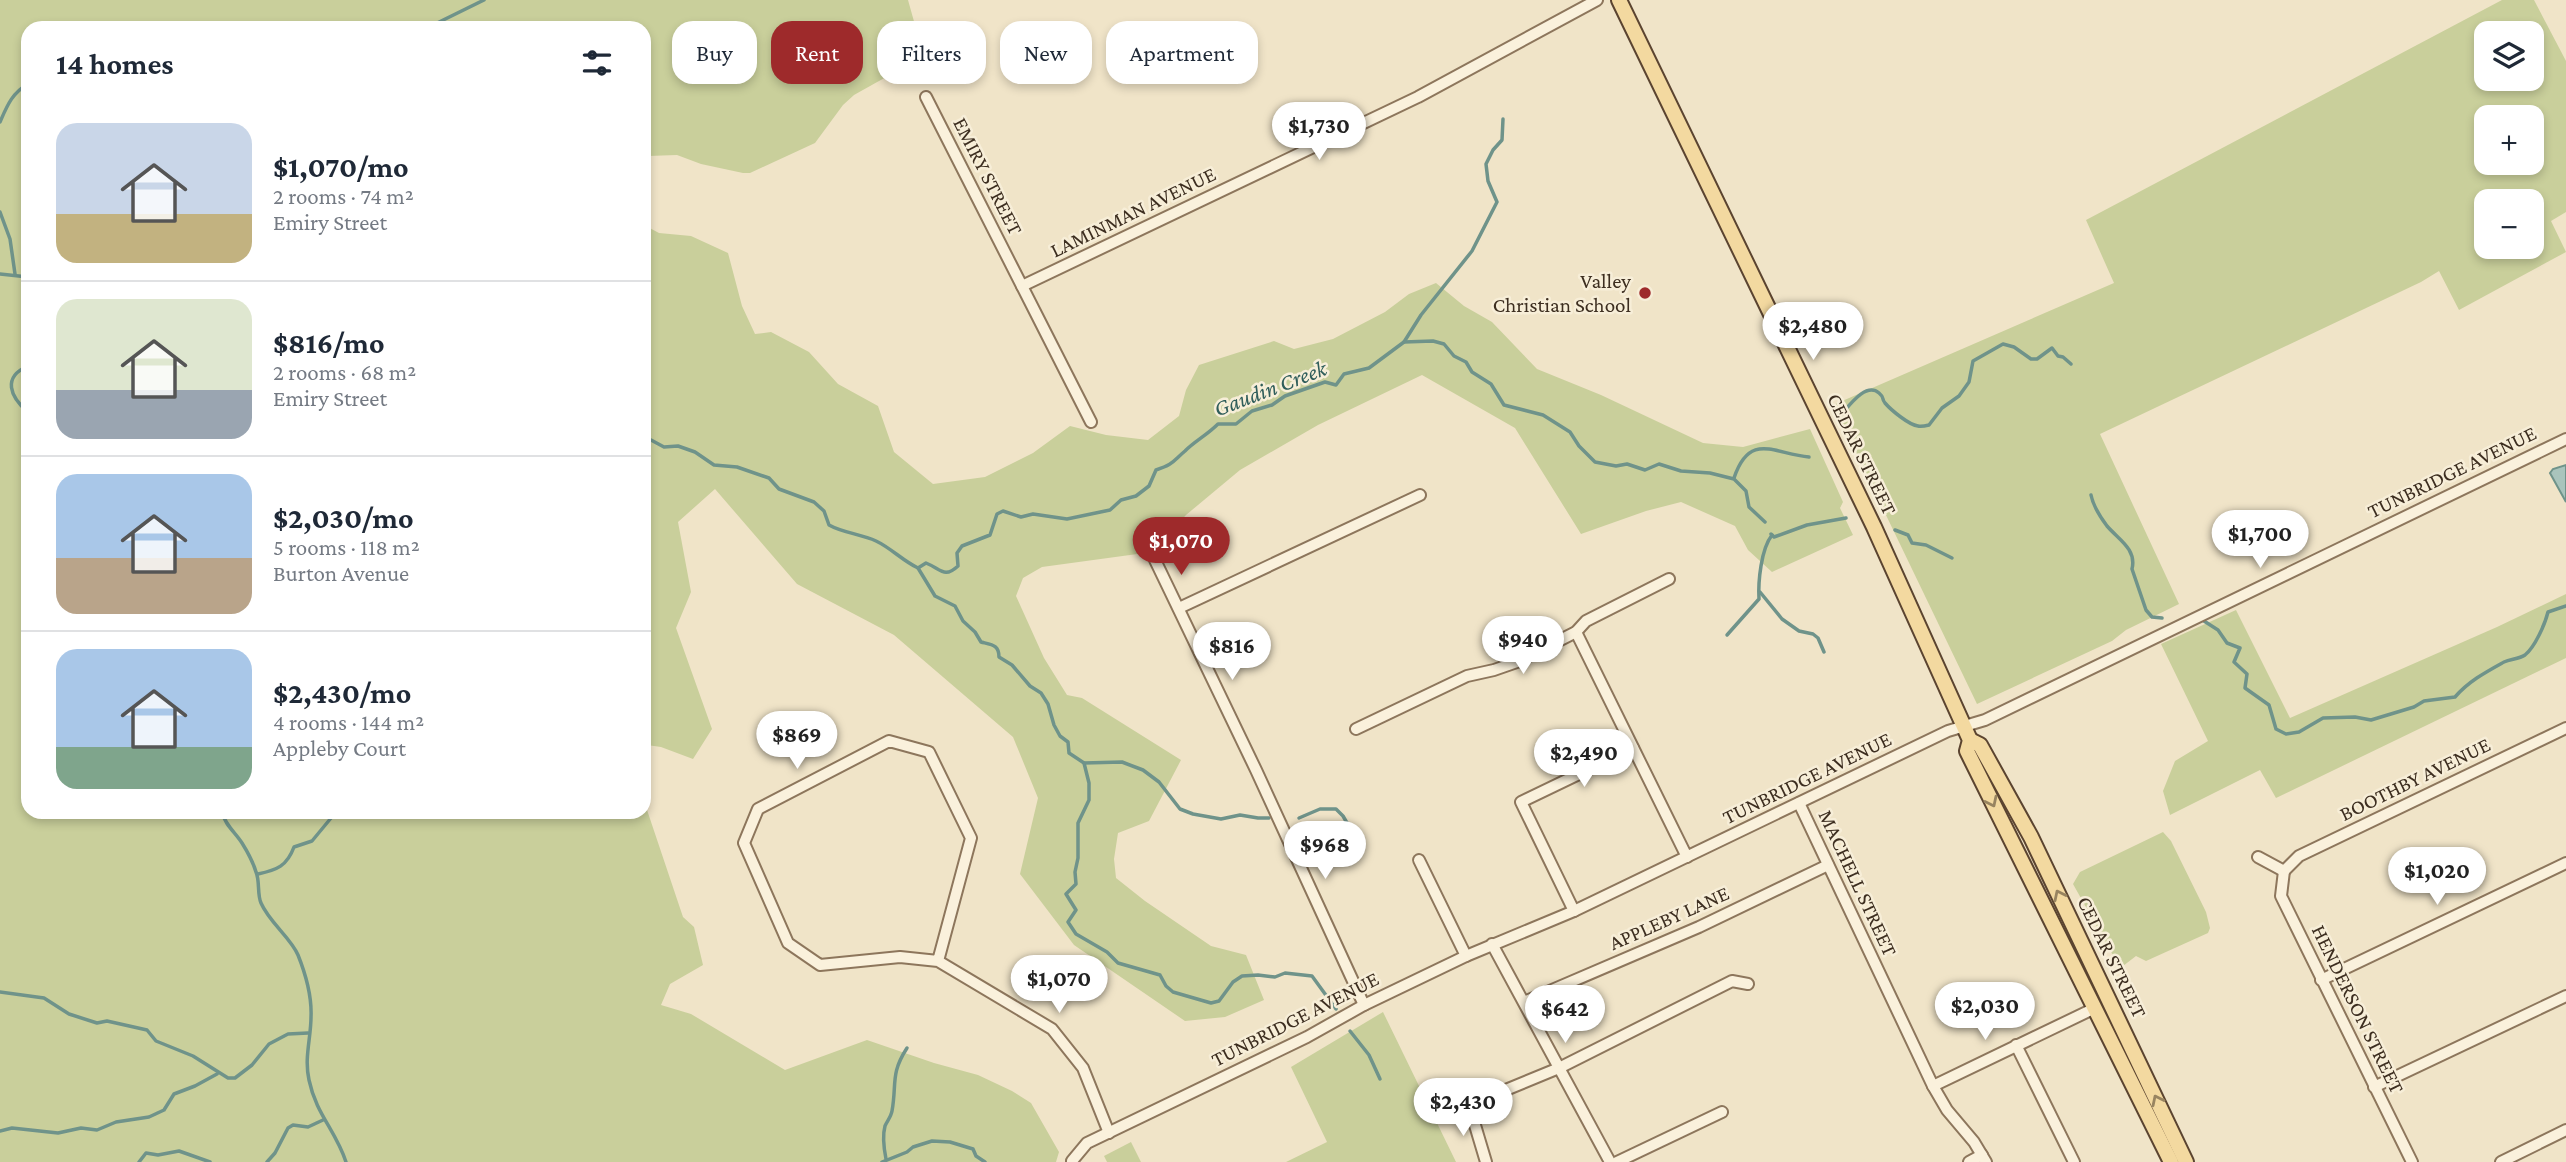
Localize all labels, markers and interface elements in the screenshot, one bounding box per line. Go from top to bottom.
chip: Buy [672,21,757,84]
chip: Rent [771,21,863,84]
chip: Filters [877,21,986,84]
chip: New [1000,21,1092,84]
chip: Apartment [1106,21,1258,84]
map controls [2474,21,2544,259]
button: layers [2474,21,2544,91]
icon: filters [578,44,616,82]
text: 14 homes [56,47,174,80]
pin: $1,730 [1262,102,1376,162]
button: + [2474,105,2544,175]
text: $1,730 [1288,112,1350,138]
street label: EMIRY STREET [948,113,1028,239]
text: $1,070/mo [273,150,409,183]
icon: home [112,151,196,235]
street label: LAMINMAN AVENUE [1046,162,1220,262]
text: 2 rooms · 74 m² [273,183,414,209]
button: − [2474,189,2544,259]
text: Emiry Street [273,209,387,235]
place label: Valley Christian School [1493,269,1631,317]
marker: Valley Christian School [1637,285,1653,301]
pin: $2,480 [1756,302,1870,362]
text: $2,480 [1778,312,1848,338]
text: $816/mo [273,326,385,359]
icon: home [112,327,196,411]
water label: Gaudin Creek [1210,354,1331,421]
text: 2 rooms · 68 m² [273,359,416,385]
text: Emiry Street [273,385,387,411]
street label: CEDAR STREET [1822,389,1902,519]
street label: TUNBRIDGE AVENUE [2364,421,2540,523]
text: $2,030/mo [273,501,414,534]
icon: home [112,502,196,586]
pin: $1,700 [2203,510,2317,570]
pin: $1,070 [1124,518,1238,577]
text: $1,700 [2228,520,2292,546]
text: $1,070 [1149,527,1213,553]
text: 5 rooms · 118 m² [273,534,420,560]
text: Burton Avenue [273,560,409,586]
pin: $940 [1482,616,1564,676]
pin: $816 [1191,622,1273,682]
text: $940 [1498,626,1548,652]
text: $816 [1209,632,1255,658]
text: $2,430/mo [273,676,411,709]
icon: home [112,677,196,761]
text: 4 rooms · 144 m² [273,709,424,735]
pin: $869 [756,712,838,771]
text: $869 [772,721,822,747]
street label: TUNBRIDGE AVENUE [1719,727,1895,829]
pin: $2,490 [1527,730,1641,789]
street label: BOOTHBY AVENUE [2336,732,2494,826]
text: Appleby Court [273,735,406,761]
text: $2,490 [1550,739,1618,765]
one-way arrow [1984,795,1998,807]
street label: MACHELL STREET [1814,806,1903,961]
pin: $968 [1284,822,1366,881]
text: $968 [1300,831,1350,857]
pin: $1,020 [2380,848,2494,907]
text: $1,020 [2404,857,2470,883]
street label: APPLEBY LANE [1605,881,1733,955]
one-way arrow [2053,890,2067,902]
street label: CEDAR STREET [2072,892,2152,1022]
street label: HENDERSON STREET [2307,921,2409,1098]
pin: $1,070 [1002,956,1116,1015]
text: $1,070 [1027,965,1091,991]
street label: TUNBRIDGE AVENUE [1207,966,1383,1072]
pin: $2,030 [1928,982,2042,1042]
pin: $642 [1524,986,1606,1045]
text: $2,030 [1951,992,2019,1018]
text: $642 [1541,995,1589,1021]
pin: $2,430 [1406,1078,1520,1138]
text: $2,430 [1430,1088,1496,1114]
one-way arrow [2151,1095,2165,1107]

